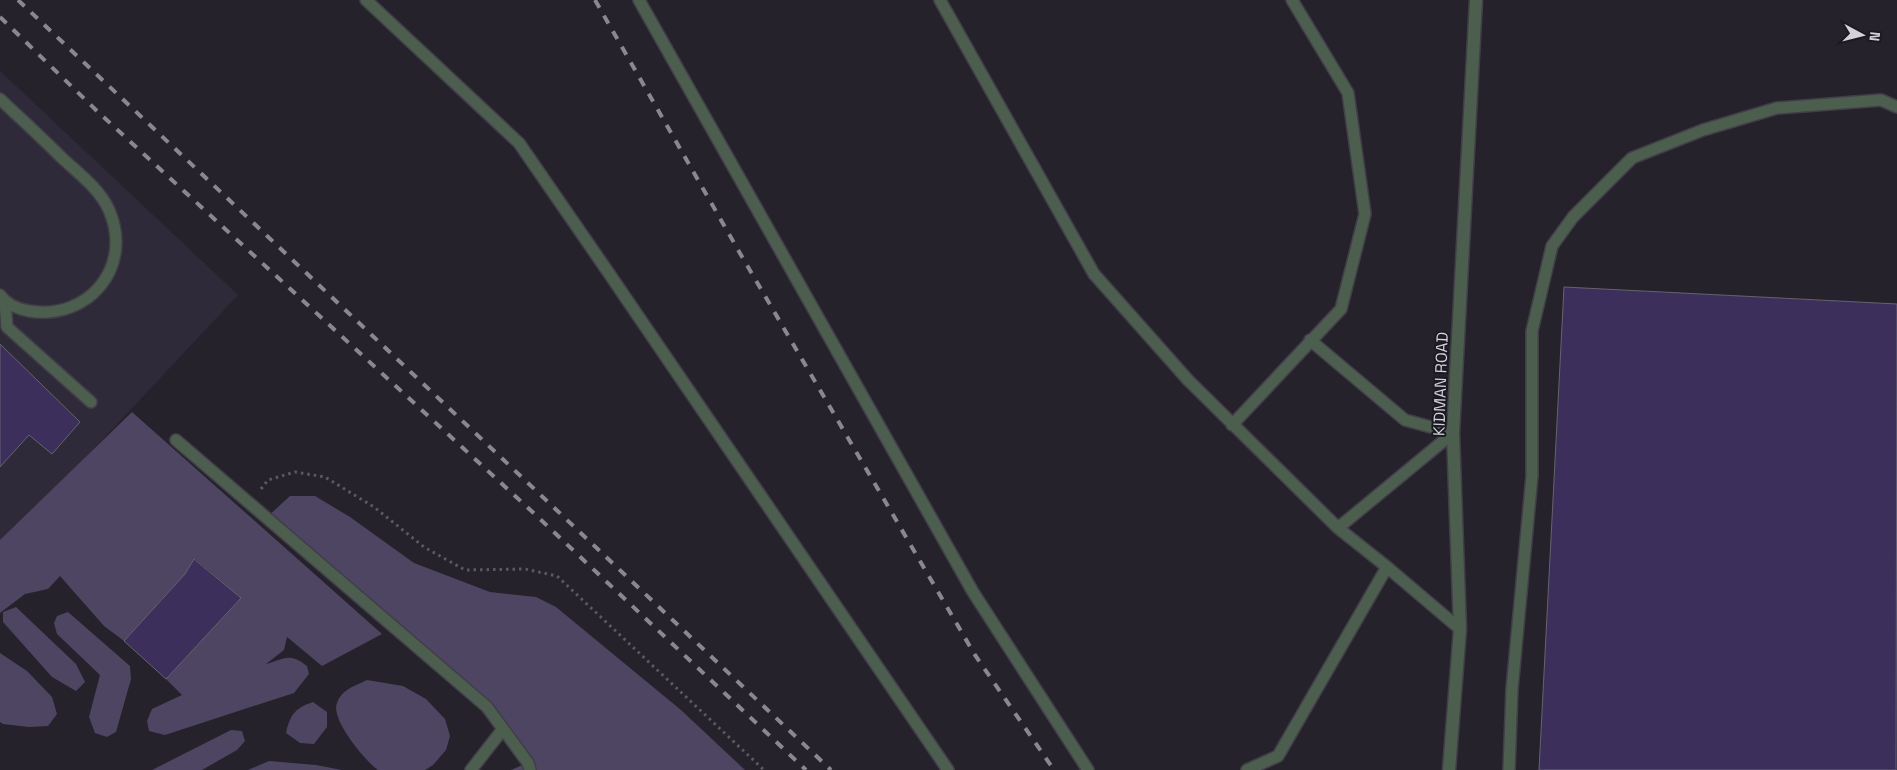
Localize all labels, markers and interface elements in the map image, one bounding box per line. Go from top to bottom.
north arrow [1837,10,1887,60]
text: N [1865,31,1884,42]
street label: KIDMAN ROAD [1428,332,1453,436]

